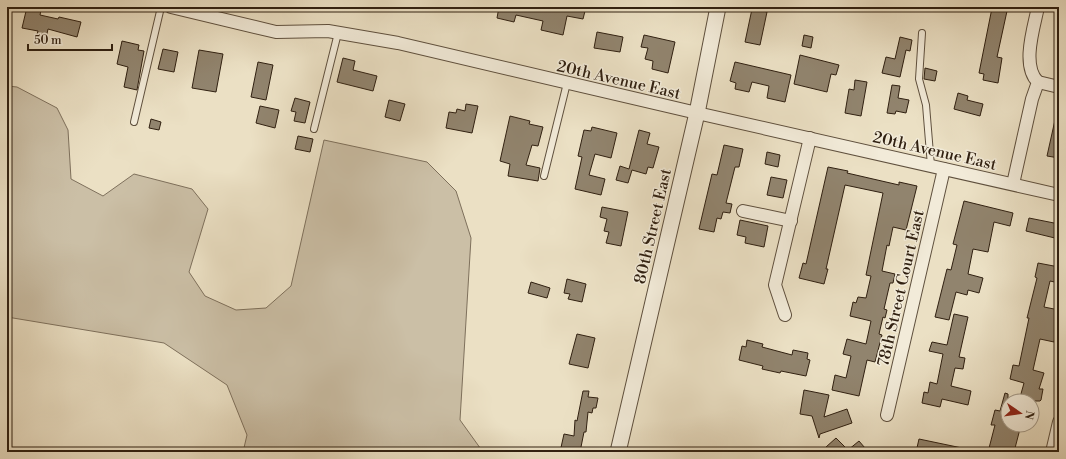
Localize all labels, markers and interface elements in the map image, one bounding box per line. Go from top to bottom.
scale bar [28,26,112,52]
text: 50 m [34,33,62,48]
street label: 20th Avenue East [555,56,683,104]
street label: 20th Avenue East [871,127,999,175]
street label: 80th Street East [630,166,676,286]
street label: 78th Street Court East [873,208,929,369]
north arrow [1000,393,1040,433]
text: N [1021,409,1037,421]

